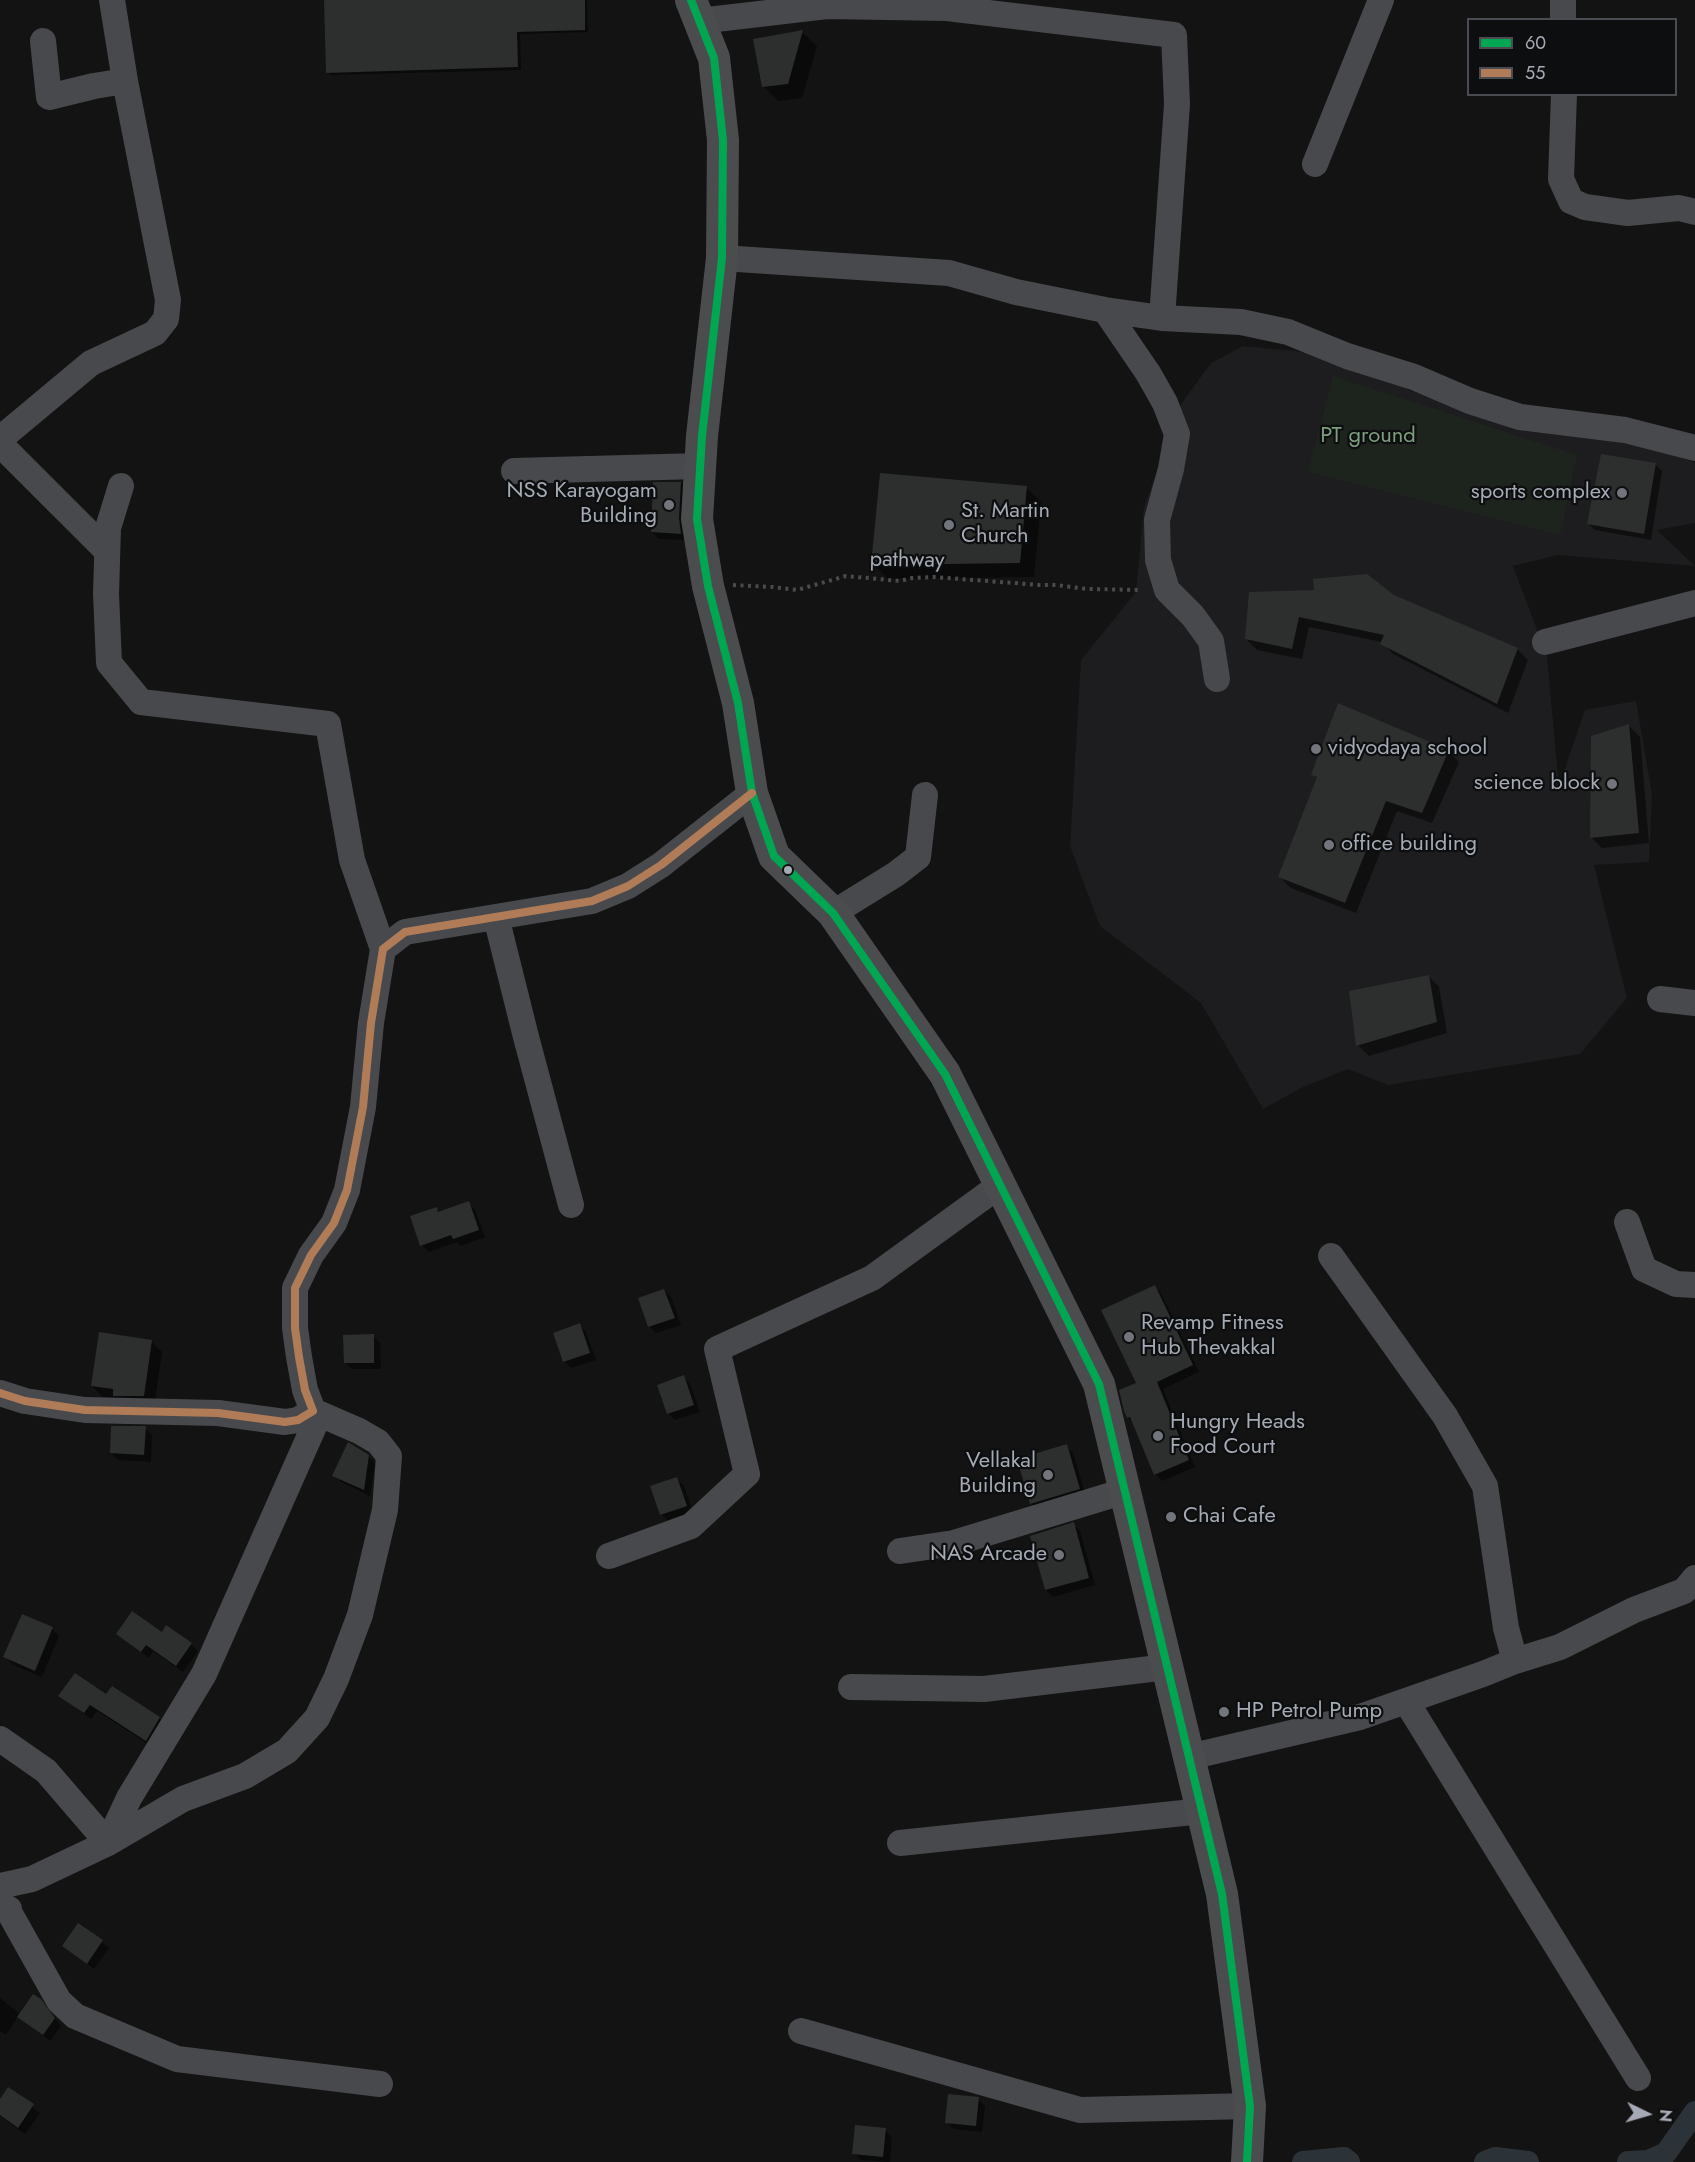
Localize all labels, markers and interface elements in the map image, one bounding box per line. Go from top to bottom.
legend [1467,18,1677,96]
text: 60 [1525,30,1546,56]
text: 55 [1525,60,1545,86]
park label: PT ground [1320,424,1416,450]
place label: NSS Karayogam Building [507,479,657,530]
place label: sports complex [1471,480,1610,506]
marker: sports complex [1615,486,1629,500]
marker: NSS Karayogam Building [662,498,676,512]
place label: St. Martin Church [961,499,1050,550]
marker: St. Martin Church [942,518,956,532]
street label: pathway [869,547,945,575]
place label: vidyodaya school [1328,736,1487,762]
marker: vidyodaya school [1309,742,1323,756]
place label: science block [1474,771,1600,797]
marker: science block [1605,777,1619,791]
place label: office building [1341,832,1477,858]
marker: office building [1322,838,1336,852]
unlabelled marker [782,864,794,876]
place label: Revamp Fitness Hub Thevakkal [1141,1311,1283,1362]
marker: Revamp Fitness Hub Thevakkal [1122,1330,1136,1344]
place label: Hungry Heads Food Court [1170,1410,1305,1462]
marker: Hungry Heads Food Court [1151,1429,1165,1443]
place label: Vellakal Building [959,1449,1036,1500]
marker: Vellakal Building [1041,1468,1055,1482]
place label: Chai Cafe [1183,1504,1276,1530]
marker: Chai Cafe [1164,1510,1178,1524]
place label: NAS Arcade [930,1542,1047,1568]
marker: NAS Arcade [1052,1548,1066,1562]
place label: HP Petrol Pump [1236,1699,1382,1725]
marker: HP Petrol Pump [1217,1705,1231,1719]
north arrow [1617,2084,1677,2144]
text: N [1653,2108,1677,2123]

